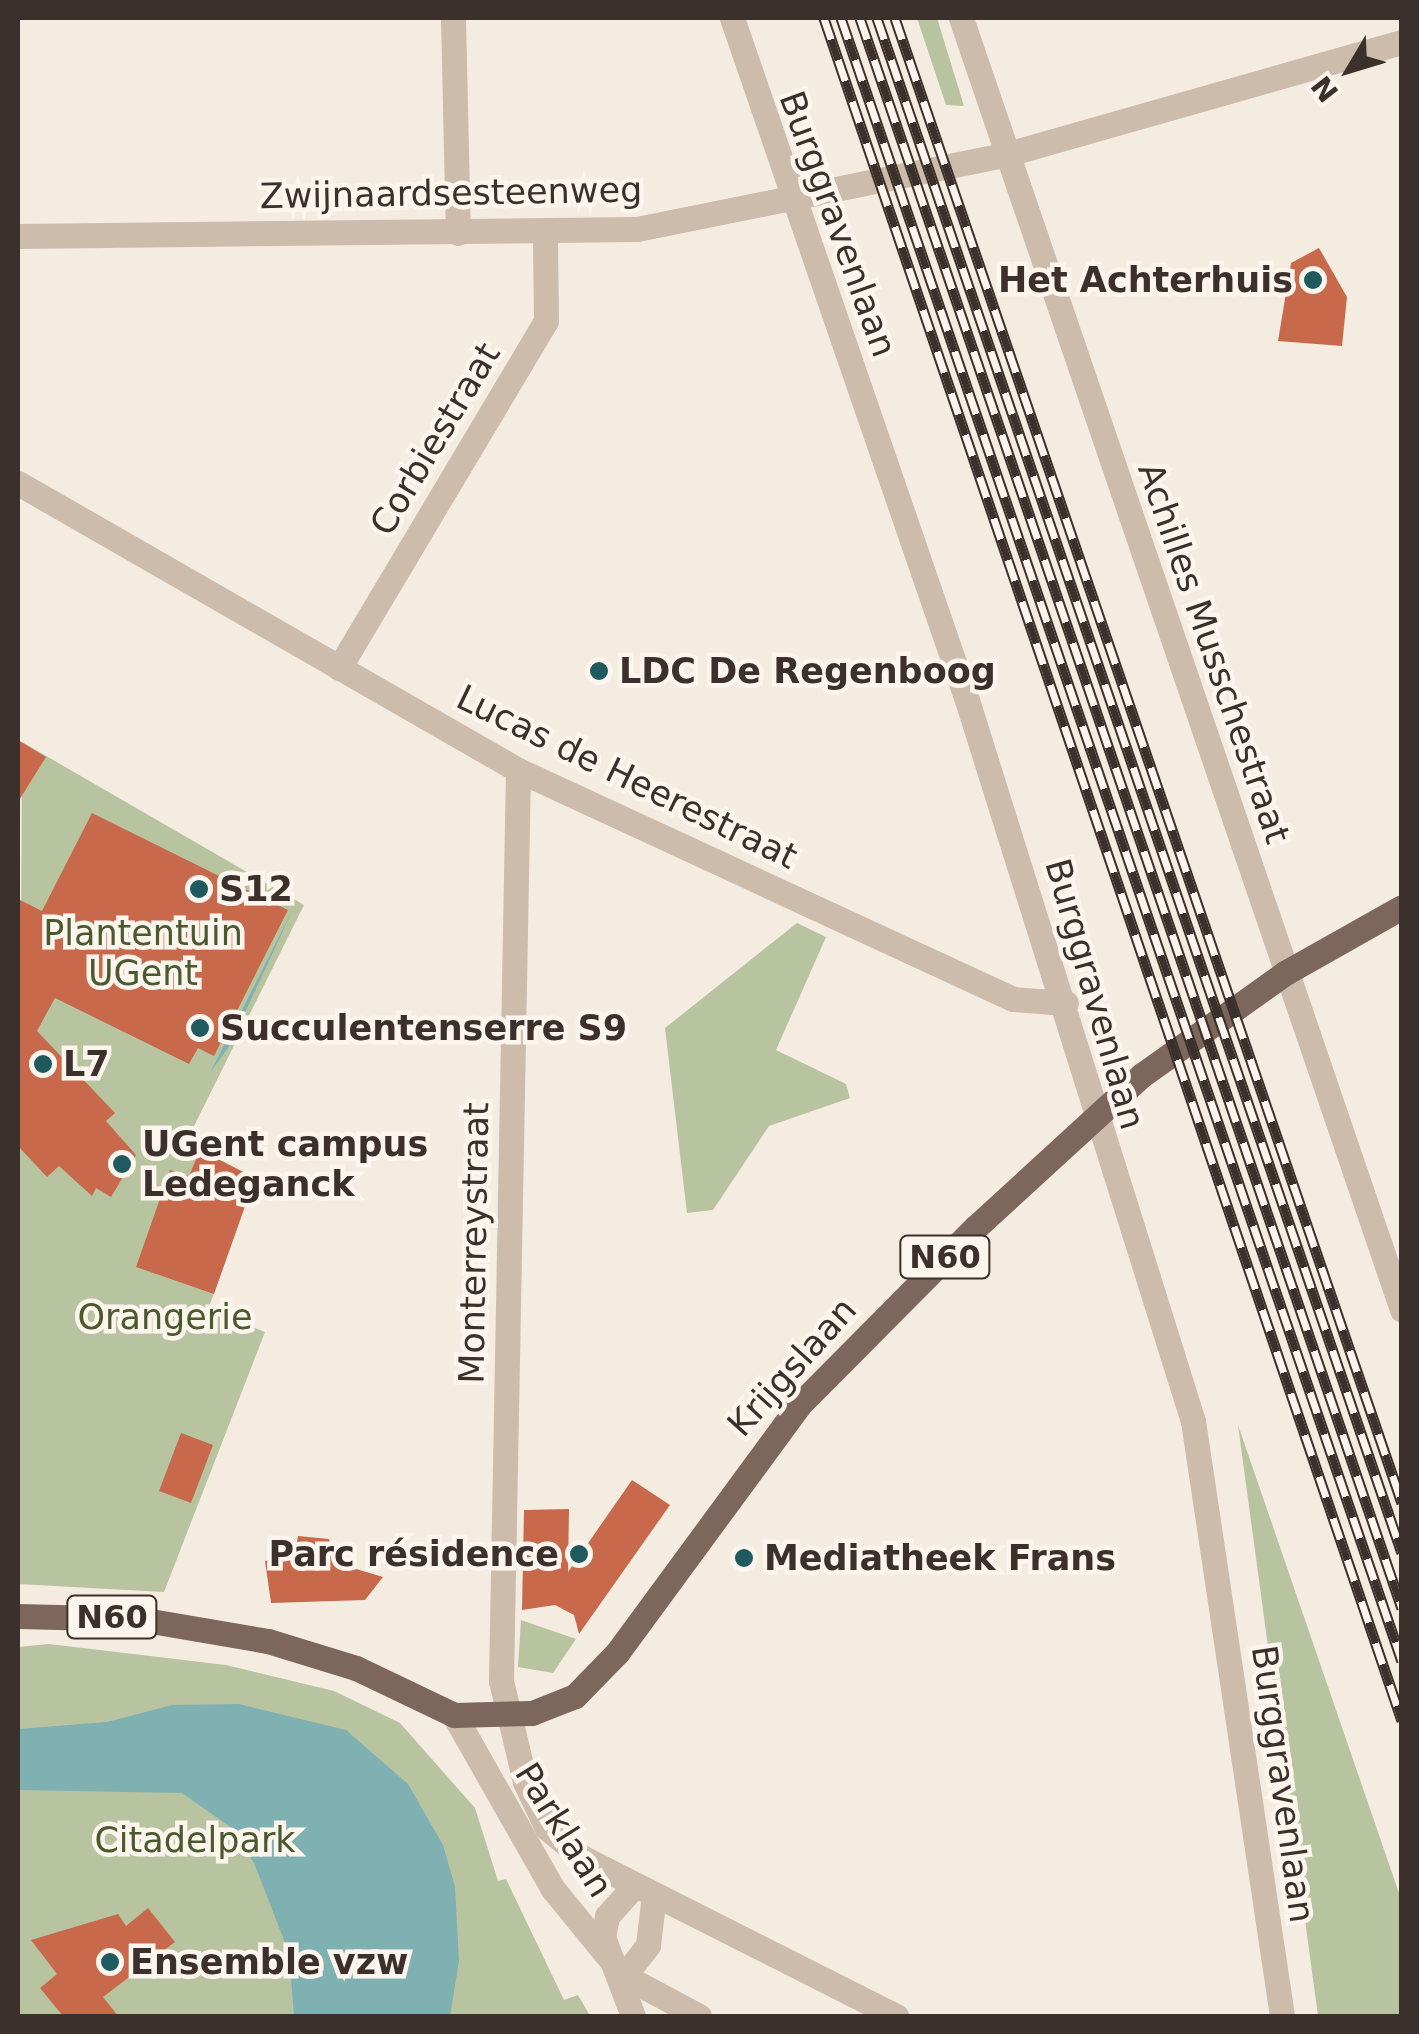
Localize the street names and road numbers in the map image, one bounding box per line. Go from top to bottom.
street label: Burggravenlaan [770,86,906,362]
street label: Zwijnaardsesteenweg [259,169,643,217]
street label: Corbiestraat [361,335,509,543]
street label: Achilles Musschestraat [1129,457,1299,849]
street label: Lucas de Heerestraat [450,676,804,878]
street label: Burggravenlaan [1036,854,1154,1134]
street label: Monterreystraat [451,1102,497,1384]
road number: N60 [898,1230,992,1284]
street label: Krijgslaan [719,1289,865,1445]
road number: N60 [64,1590,160,1644]
street label: Burggravenlaan [1243,1643,1323,1925]
street label: Parklaan [506,1755,622,1905]

